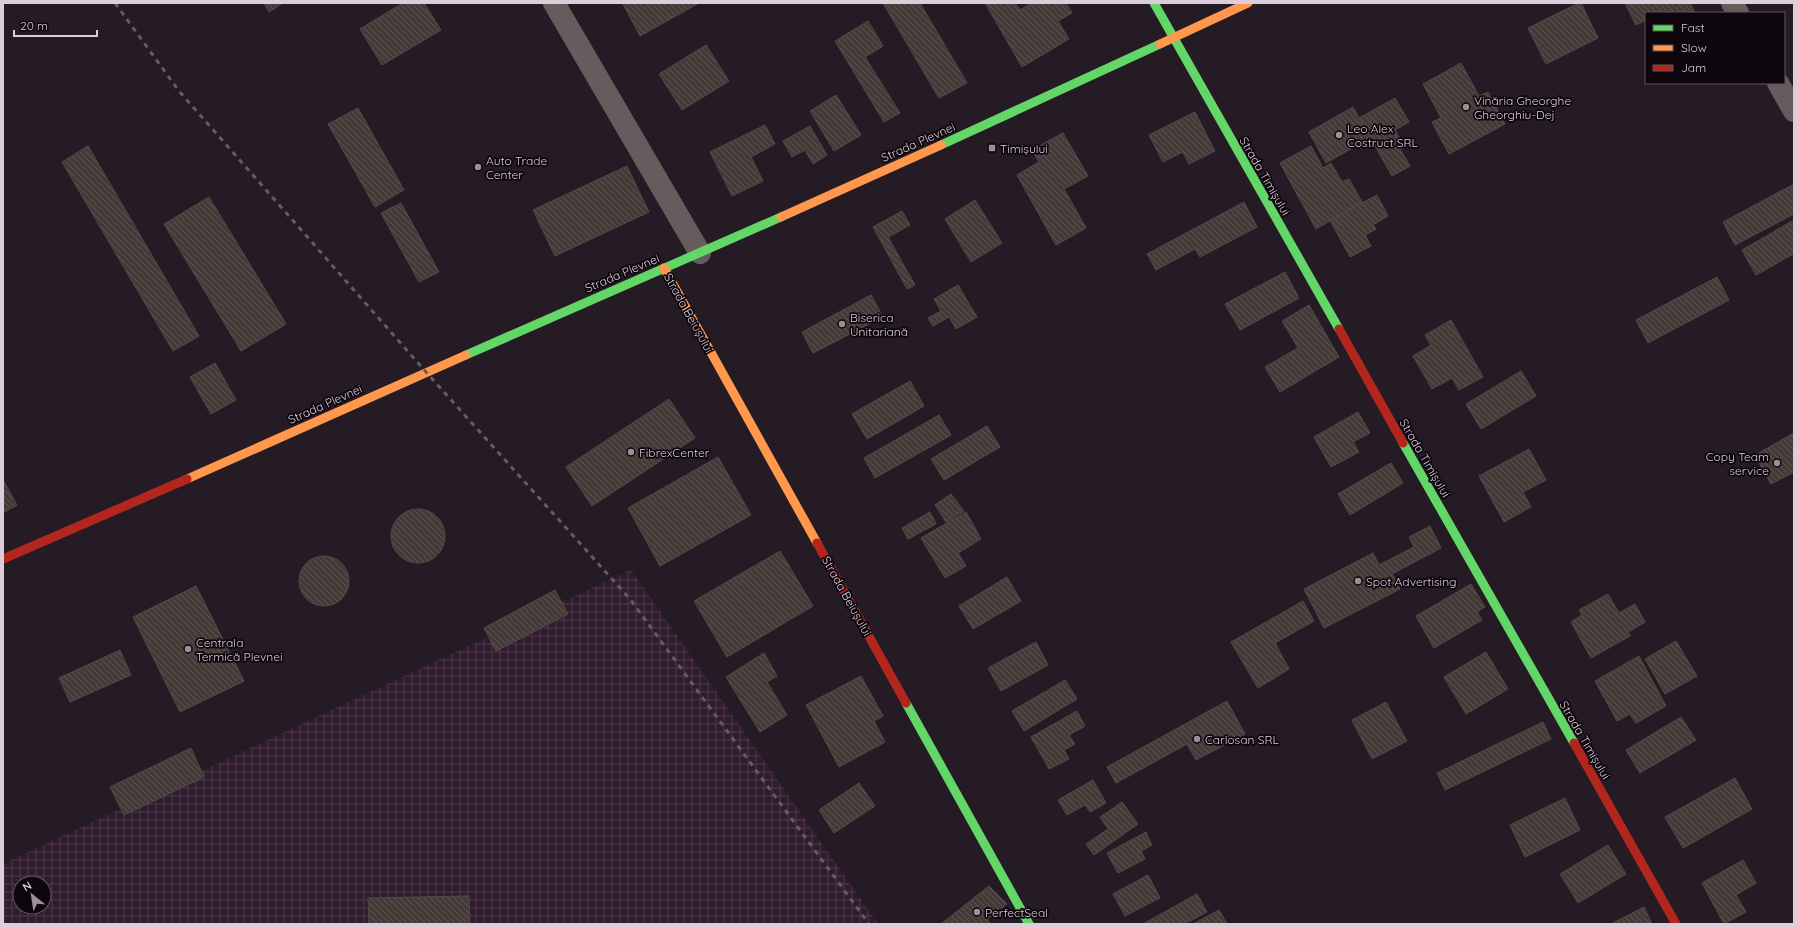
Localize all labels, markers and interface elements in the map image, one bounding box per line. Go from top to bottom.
scale bar [14,12,97,38]
legend [1645,12,1785,84]
text: 20 m [20,18,48,33]
text: Fast [1681,20,1705,35]
text: Slow [1681,40,1707,55]
text: Jam [1681,60,1706,75]
place label: Vinăria Gheorghe Gheorghiu-Dej [1474,93,1571,122]
marker: Vinăria Gheorghe Gheorghiu-Dej [1461,102,1471,112]
street label: Strada Plevnei [879,119,957,165]
place label: Leo Alex Costruct SRL [1347,121,1419,150]
marker: Leo Alex Costruct SRL [1334,130,1344,140]
street label: Strada Timișului [1236,134,1294,218]
place label: Timișului [1000,141,1048,156]
marker: Timișului [987,143,997,153]
place label: Auto Trade Center [486,153,548,182]
marker: Auto Trade Center [473,162,483,172]
street label: Strada Plevnei [582,251,662,295]
street label: Strada Beiușului [661,270,717,356]
place label: Biserica Unitariană [850,310,908,339]
marker: Biserica Unitariană [837,319,847,329]
street label: Strada Plevnei [286,381,364,427]
street label: Strada Timișului [1396,416,1454,500]
place label: FibrexCenter [639,445,710,460]
marker: FibrexCenter [626,447,636,457]
place label: Copy Team service [1706,449,1769,478]
marker: Copy Team service [1772,458,1782,468]
street label: Strada Beiușului [819,553,875,639]
place label: Spot Advertising [1366,574,1457,589]
marker: Spot Advertising [1353,576,1363,586]
place label: Centrala Termică Plevnei [196,635,283,664]
marker: Centrala Termică Plevnei [183,644,193,654]
street label: Strada Timișului [1556,698,1614,782]
place label: Carlosan SRL [1205,732,1280,747]
marker: Carlosan SRL [1192,734,1202,744]
north arrow [12,875,52,915]
text: N [20,878,34,894]
place label: PerfectSeal [985,905,1048,920]
marker: PerfectSeal [972,907,982,917]

